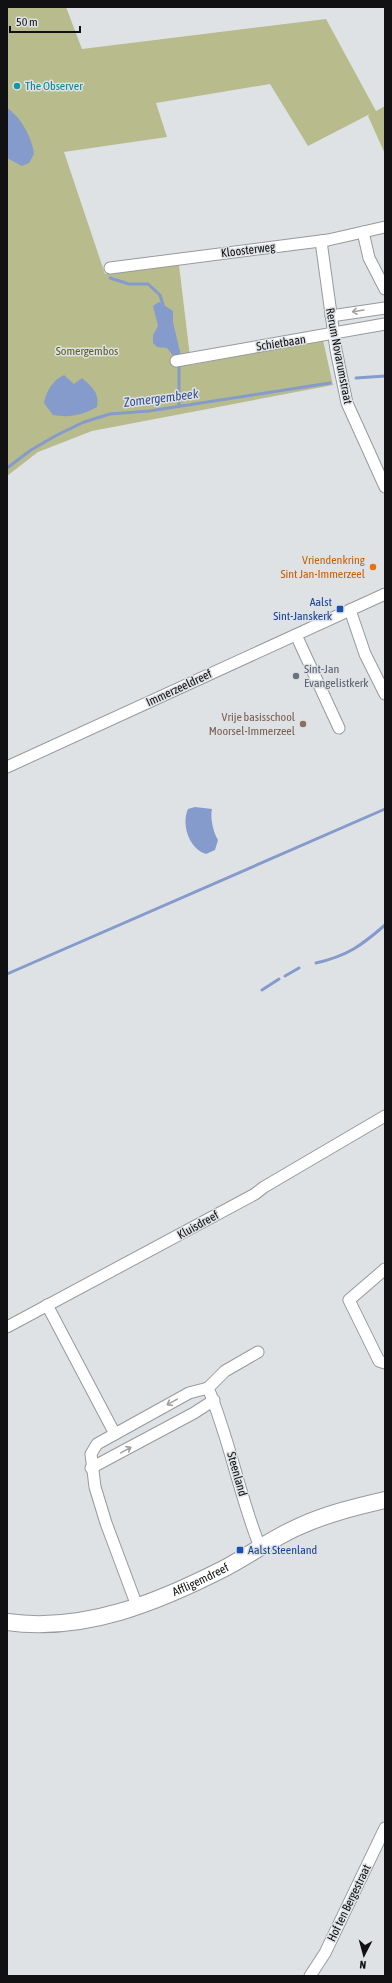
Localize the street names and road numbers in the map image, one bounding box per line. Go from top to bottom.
street label: Kloosterweg [220,240,277,260]
street label: Rerum Novarumstraat [323,307,355,406]
street label: Schietbaan [255,332,307,354]
street label: Immerzeeldreef [144,666,215,709]
street label: Kluisdreef [175,1208,222,1242]
street label: Steenland [224,1450,250,1498]
street label: Affligemdreef [170,1560,232,1599]
street label: Hof ten Bergestraat [324,1862,374,1944]

